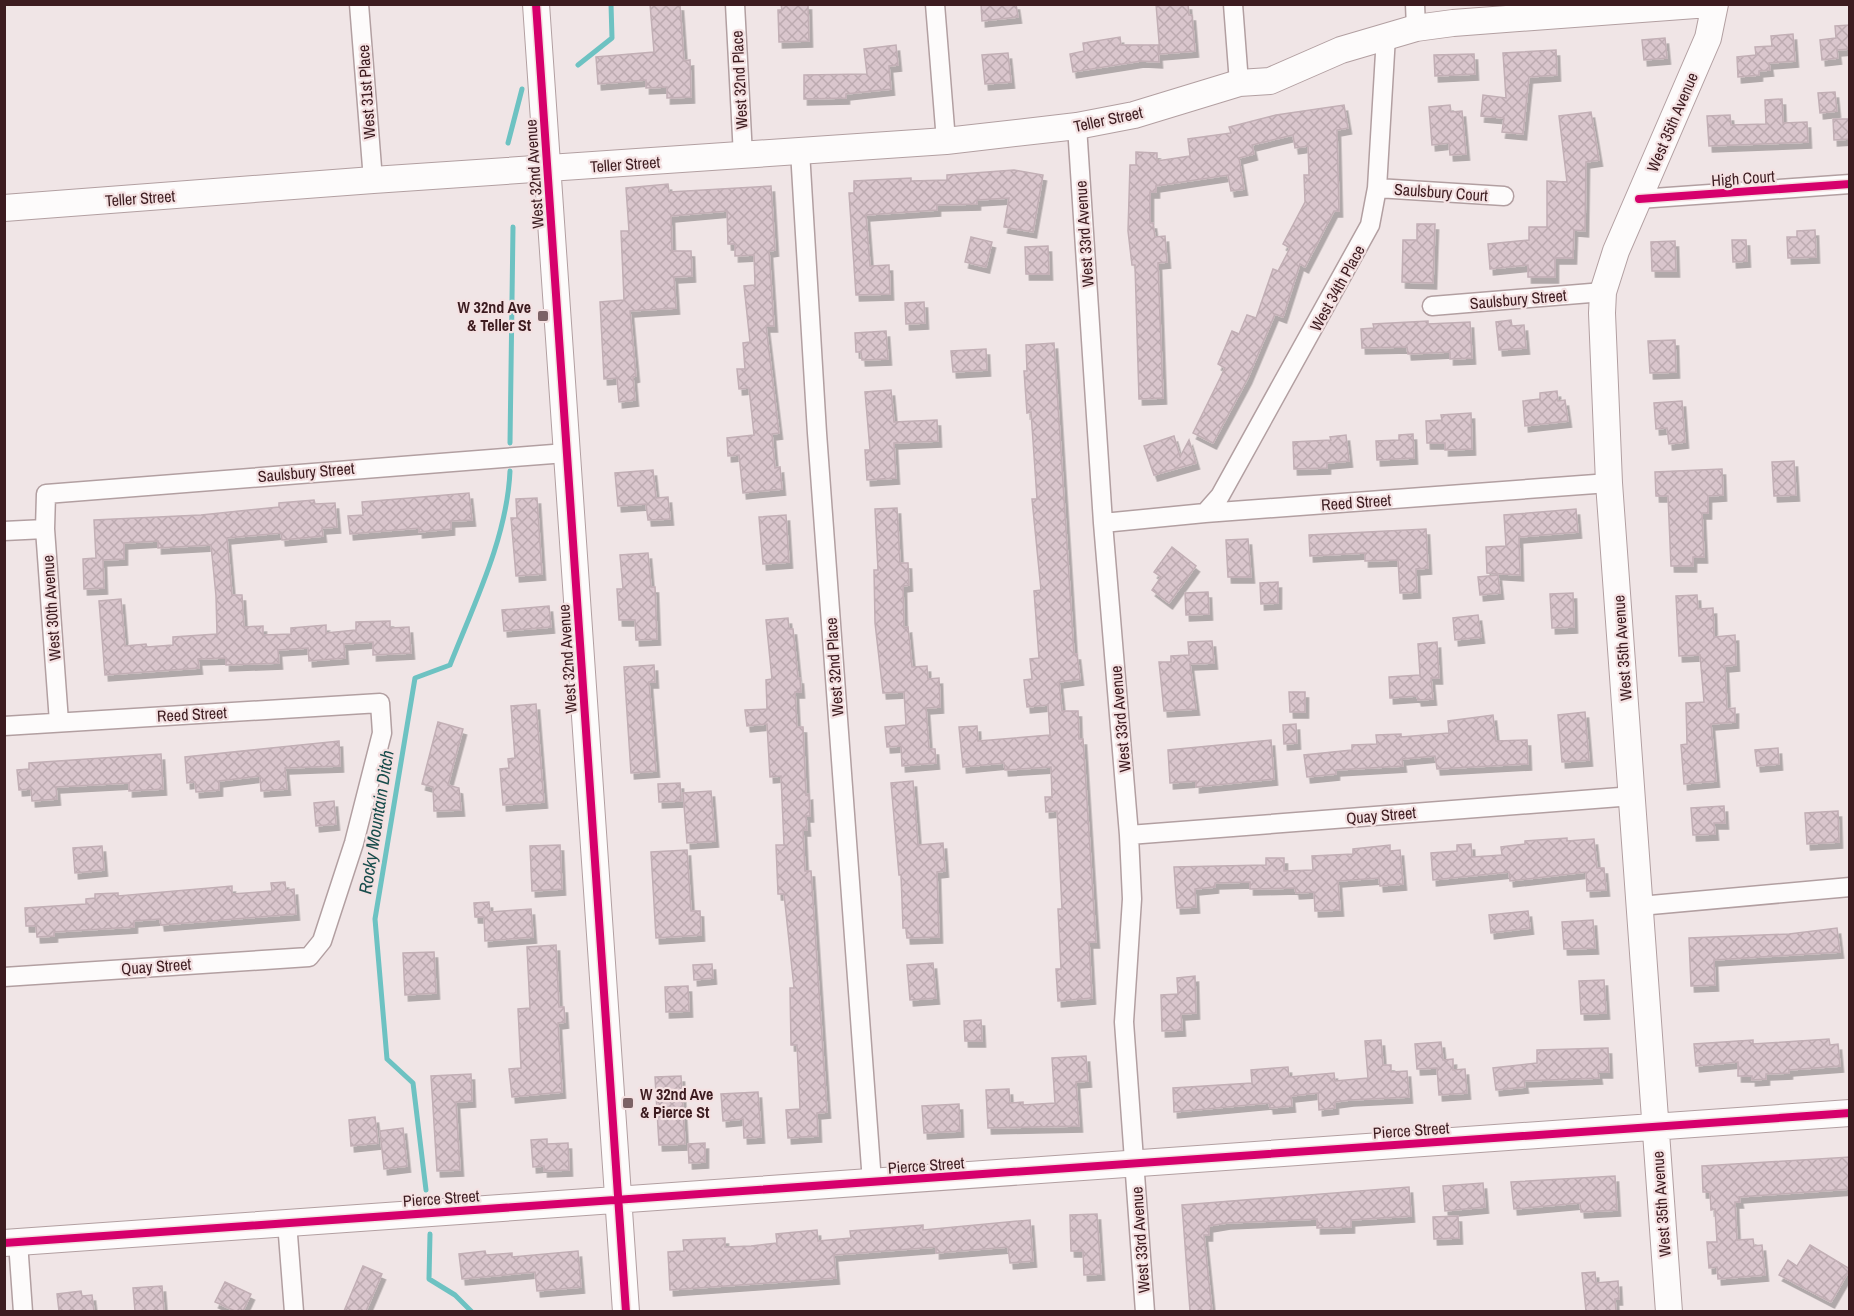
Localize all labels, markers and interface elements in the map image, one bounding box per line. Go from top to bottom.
street label: West 32nd Place [725,30,753,130]
street label: West 31st Place [352,44,380,140]
street label: West 35th Avenue [1641,69,1703,175]
street label: Teller Street [1071,101,1145,137]
street label: West 32nd Avenue [519,119,549,229]
street label: Teller Street [589,151,661,177]
street label: High Court [1711,165,1776,191]
street label: Saulsbury Court [1393,178,1489,206]
street label: West 33rd Avenue [1069,180,1099,288]
street label: Teller Street [104,185,176,211]
street label: West 34th Place [1304,241,1370,335]
street label: Saulsbury Street [1469,284,1568,314]
place label: W 32nd Ave & Teller St [458,296,532,336]
marker: W 32nd Ave & Teller St [536,309,550,323]
street label: Saulsbury Street [257,457,356,487]
street label: Reed Street [1320,489,1392,515]
street label: West 30th Avenue [36,554,66,662]
street label: West 35th Avenue [1607,594,1637,702]
street label: West 32nd Avenue [552,604,582,714]
street label: West 32nd Place [820,617,848,717]
street label: West 33rd Avenue [1104,665,1136,773]
street label: Reed Street [156,701,228,727]
water label: Rocky Mountain Ditch [352,748,400,896]
street label: Quay Street [1345,801,1417,829]
street label: Quay Street [120,953,192,979]
place label: W 32nd Ave & Pierce St [640,1083,713,1123]
marker: W 32nd Ave & Pierce St [621,1096,635,1110]
street label: Pierce Street [1372,1116,1450,1144]
street label: West 35th Avenue [1646,1150,1676,1258]
street label: Pierce Street [887,1151,965,1179]
street label: Pierce Street [402,1184,480,1212]
street label: West 33rd Avenue [1125,1186,1155,1294]

